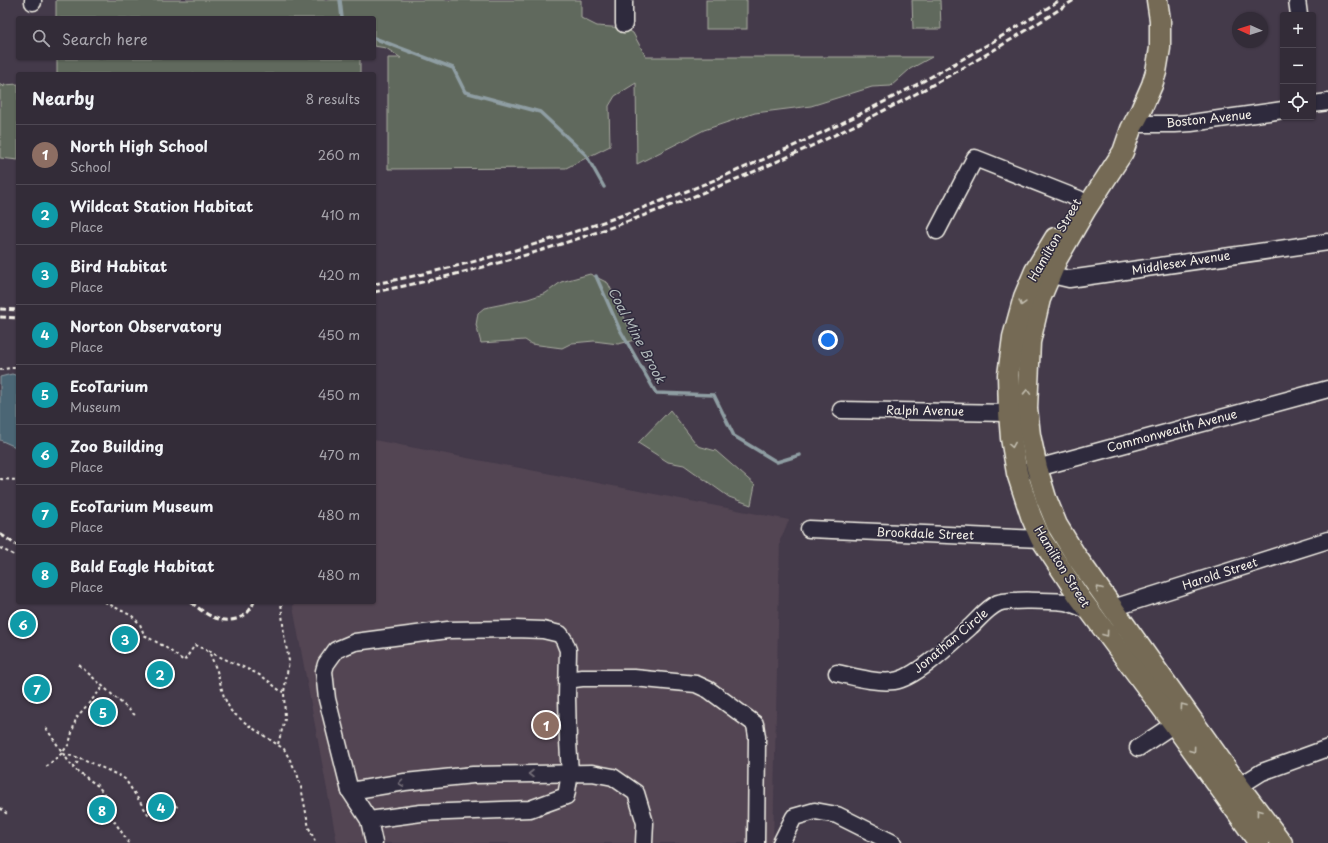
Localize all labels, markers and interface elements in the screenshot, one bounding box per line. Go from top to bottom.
north arrow [1232,12,1268,48]
map controls [1280,12,1316,120]
button: + [1280,12,1316,48]
search box [16,16,376,60]
icon: search [30,27,52,49]
text: Search here [62,27,148,50]
button: − [1280,48,1316,84]
button: locate [1280,84,1316,120]
text: Nearby [32,85,94,111]
text: 8 results [306,89,360,108]
street label: Boston Avenue [1165,105,1253,131]
text: North High School [70,134,208,157]
text: 1 [42,145,48,164]
text: 260 m [318,145,360,164]
text: School [70,157,111,176]
text: Wildcat Station Habitat [70,194,253,217]
street label: Hamilton Street [1023,195,1085,284]
text: 2 [40,205,50,224]
text: 410 m [321,205,360,224]
text: Place [70,217,103,236]
street label: Middlesex Avenue [1130,245,1232,279]
text: Bird Habitat [70,254,167,277]
text: 3 [41,265,49,284]
text: 420 m [318,265,360,284]
text: Place [70,277,103,296]
water label: Coal Mine Brook [604,283,671,387]
one-way arrow [1018,299,1027,306]
text: Norton Observatory [70,314,222,337]
text: 4 [41,325,49,344]
text: 450 m [318,325,360,344]
your location [818,330,838,350]
text: Place [70,337,103,356]
text: EcoTarium [70,374,148,397]
text: 5 [41,385,49,404]
text: 450 m [318,385,360,404]
one-way arrow [1023,389,1031,395]
text: Museum [70,397,121,416]
street label: Ralph Avenue [886,400,964,420]
street label: Commonwealth Avenue [1105,404,1239,456]
text: Zoo Building [70,434,164,457]
one-way arrow [1008,442,1016,448]
text: 6 [40,445,50,464]
text: 470 m [319,445,360,464]
text: Place [70,457,103,476]
text: EcoTarium Museum [70,494,213,517]
text: 7 [41,505,49,524]
text: 480 m [318,505,360,524]
text: Place [70,517,103,536]
street label: Brookdale Street [876,522,974,544]
street label: Hamilton Street [1031,522,1095,611]
street label: Harold Street [1180,552,1260,594]
text: Bald Eagle Habitat [70,554,215,577]
text: 8 [41,565,49,584]
text: 480 m [318,565,360,584]
text: Place [70,577,103,596]
one-way arrow [1096,586,1104,593]
street label: Jonathan Circle [909,603,992,677]
pin: 6 [10,609,36,639]
pin: 3 [112,624,138,654]
one-way arrow [1102,630,1109,637]
pin: 2 [147,659,173,689]
pin: 7 [24,674,50,704]
pin: 5 [90,697,116,727]
one-way arrow [1181,703,1188,710]
pin: 1 [533,710,559,740]
one-way arrow [1188,745,1195,752]
one-way arrow [528,770,534,778]
one-way arrow [398,778,404,787]
pin: 4 [148,792,174,822]
pin: 8 [89,795,115,825]
one-way arrow [1256,809,1263,816]

